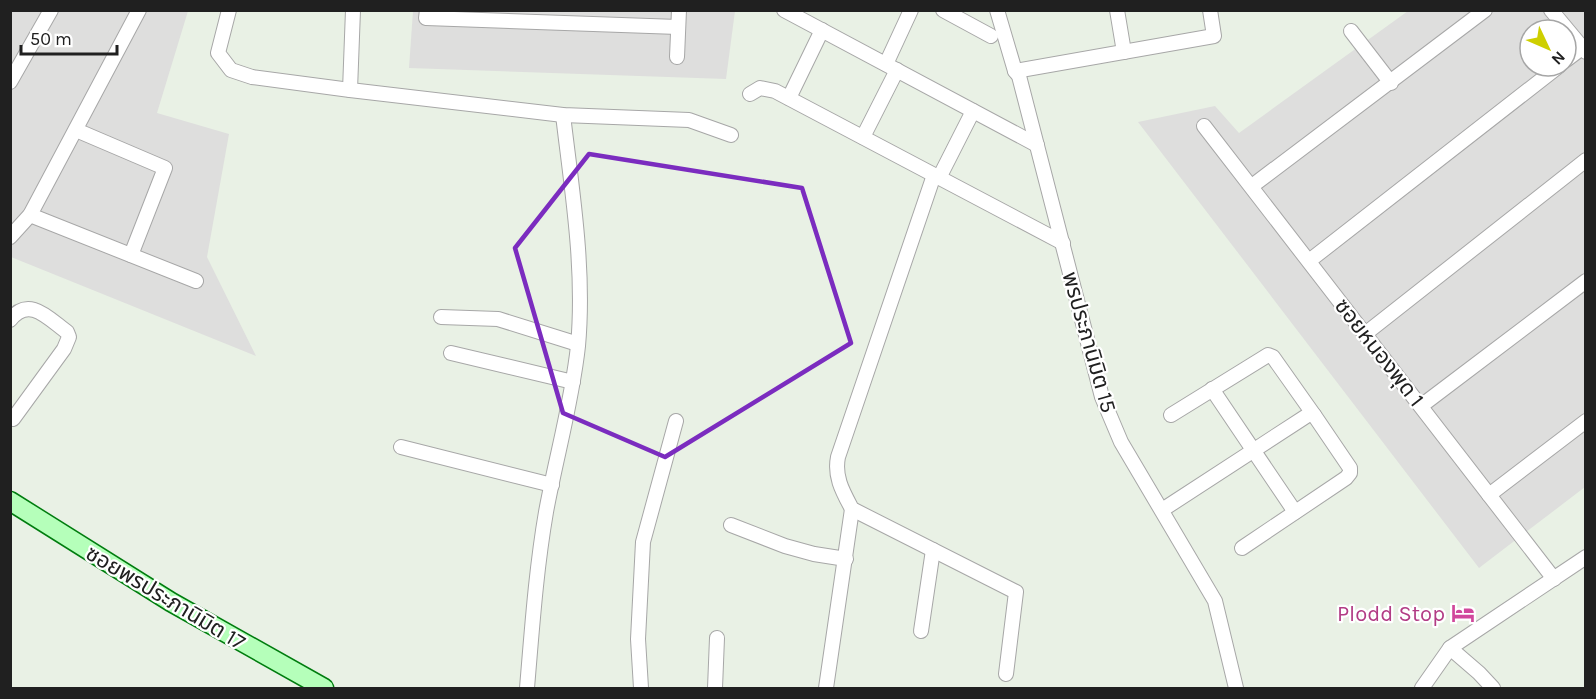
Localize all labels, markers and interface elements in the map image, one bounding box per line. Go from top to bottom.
scale bar [21,18,117,56]
north arrow [1518,18,1578,78]
text: 50 m [30,28,72,50]
text: N [1548,47,1569,69]
street label: พรประภานิมิต 15 [1056,269,1122,416]
street label: ซอยหนองพุด 1 [1329,293,1430,412]
street label: ซอยพรประภานิมิต 17 [81,540,250,656]
hotel icon: Plodd Stop [1450,600,1476,626]
place label: Plodd Stop [1337,601,1445,627]

